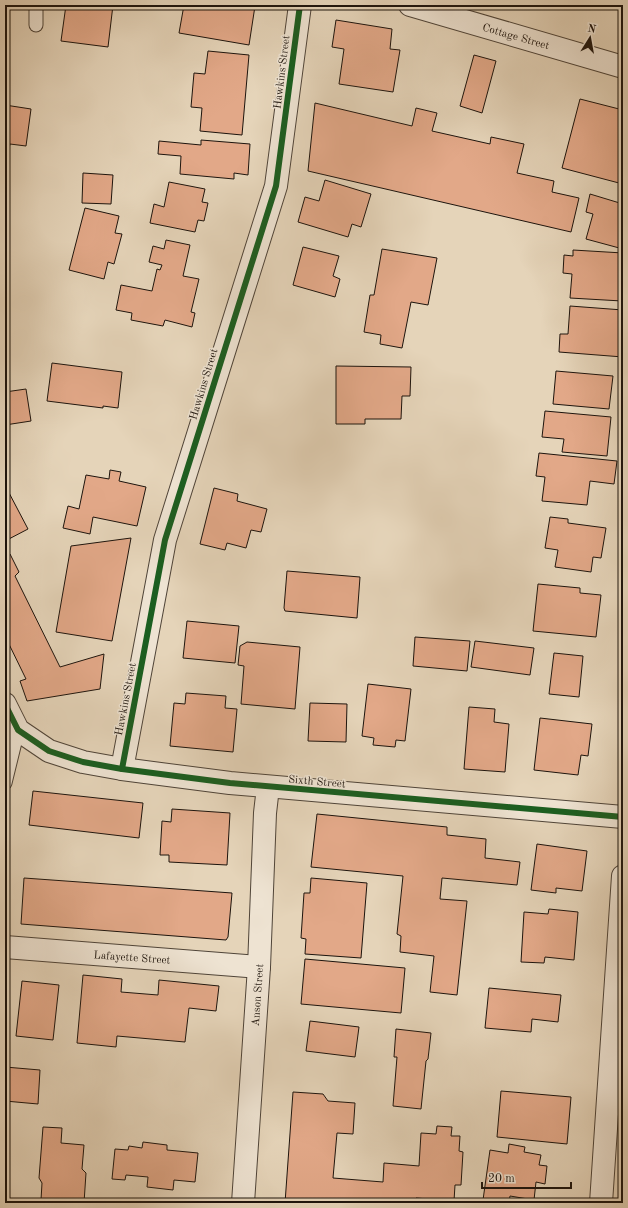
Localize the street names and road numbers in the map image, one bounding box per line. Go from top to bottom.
street label: Cottage Street [481,23,550,52]
street label: Hawkins Street [273,35,292,110]
street label: Hawkins Street [188,347,221,421]
street label: Hawkins Street [114,662,139,737]
street label: Sixth Street [288,775,346,790]
street label: Lafayette Street [93,950,171,967]
street label: Anson Street [251,963,266,1027]

